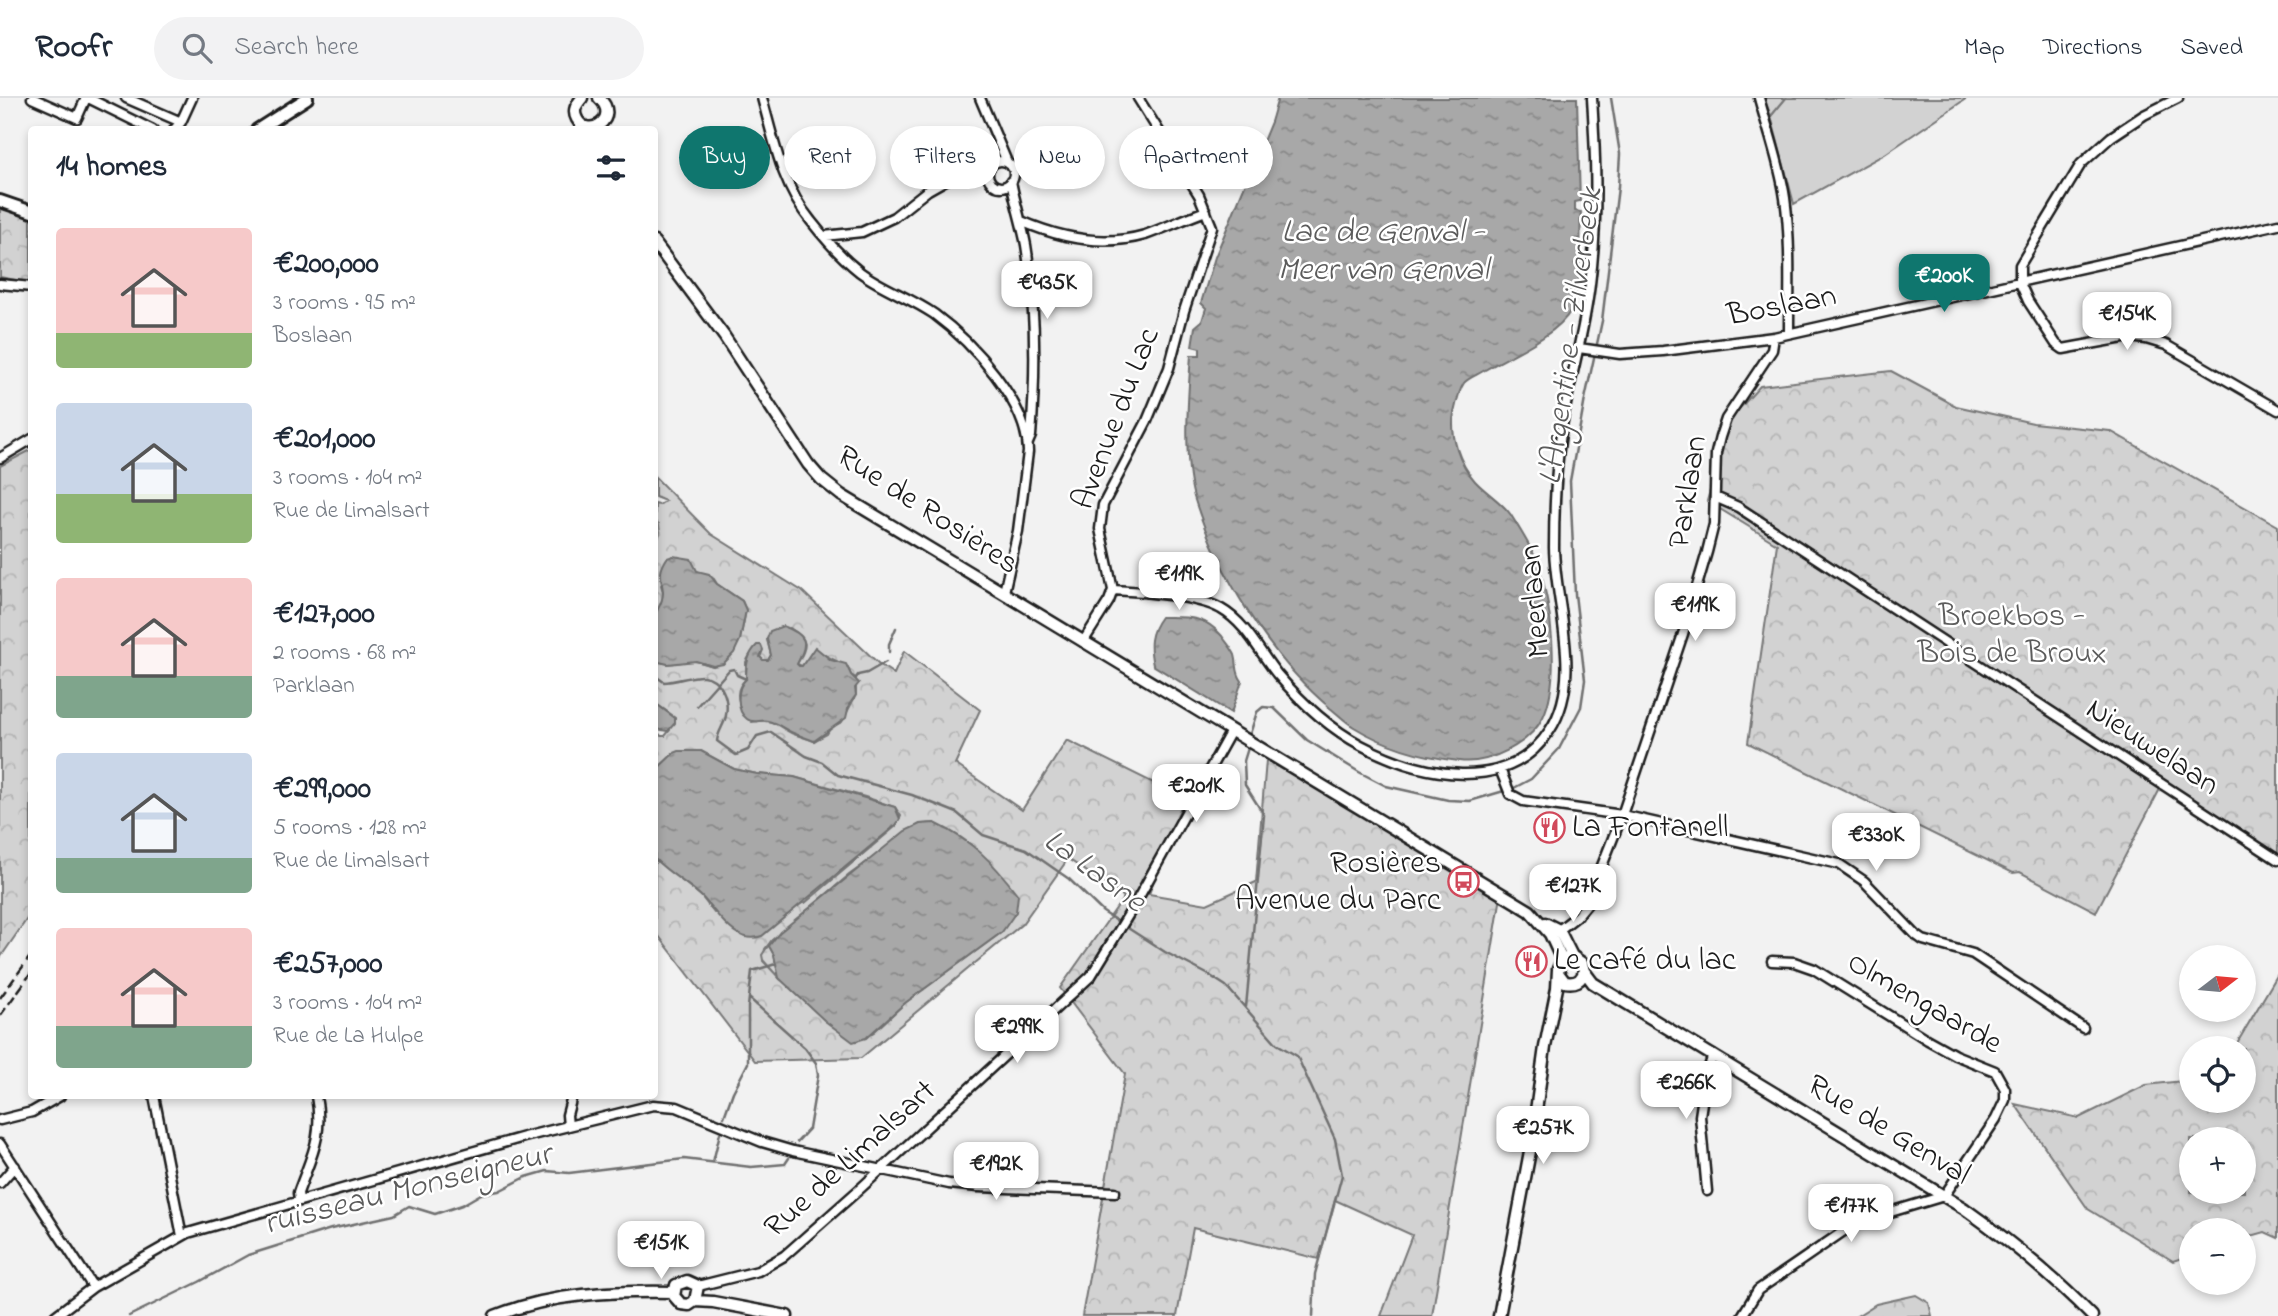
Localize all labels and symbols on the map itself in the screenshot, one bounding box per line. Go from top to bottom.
water label: L'Argentine - Zilverbeek [1527,183,1618,488]
water label: Lac de Genval - Meer van Genval [1277,209,1492,295]
pin: €200K [1895,254,1993,314]
pin: €435K [998,262,1096,321]
street label: Boslaan [1722,273,1841,341]
pin: €154K [2078,292,2176,352]
street label: Avenue du Lac [1061,321,1173,517]
street label: Parklaan [1657,432,1721,552]
street label: Rue de Rosières [826,434,1028,588]
street label: Meerlaan [1508,542,1564,660]
pin: €119K [1130,552,1228,612]
pin: €119K [1646,584,1744,643]
park label: Broekbos - Bois de Broux [1916,594,2107,678]
street label: Nieuwelaan [2076,687,2228,809]
pin: €201K [1147,764,1245,824]
place label: La Fontanell [1572,805,1728,852]
restaurant icon: La Fontanell [1532,811,1566,845]
pin: €330K [1827,814,1925,873]
water label: La Lasne [1033,818,1156,926]
place label: Rosières Avenue du Parc [1235,841,1442,925]
pin: €127K [1524,864,1622,924]
bus stop icon: Rosières Avenue du Parc [1447,865,1481,899]
place label: Le café du lac [1554,938,1737,985]
street label: Olmengaarde [1838,941,2011,1068]
restaurant icon: Le café du lac [1514,944,1548,978]
north arrow [2179,945,2256,1022]
pin: €299K [968,1006,1066,1065]
pin: €266K [1637,1062,1735,1121]
street label: Rue de Genval [1797,1064,1979,1198]
street label: Rue de Limalsart [754,1069,948,1250]
pin: €257K [1494,1107,1592,1166]
water label: ruisseau Monseigneur [260,1130,560,1250]
pin: €192K [947,1142,1045,1202]
pin: €177K [1802,1184,1900,1244]
pin: €151K [612,1222,710,1281]

